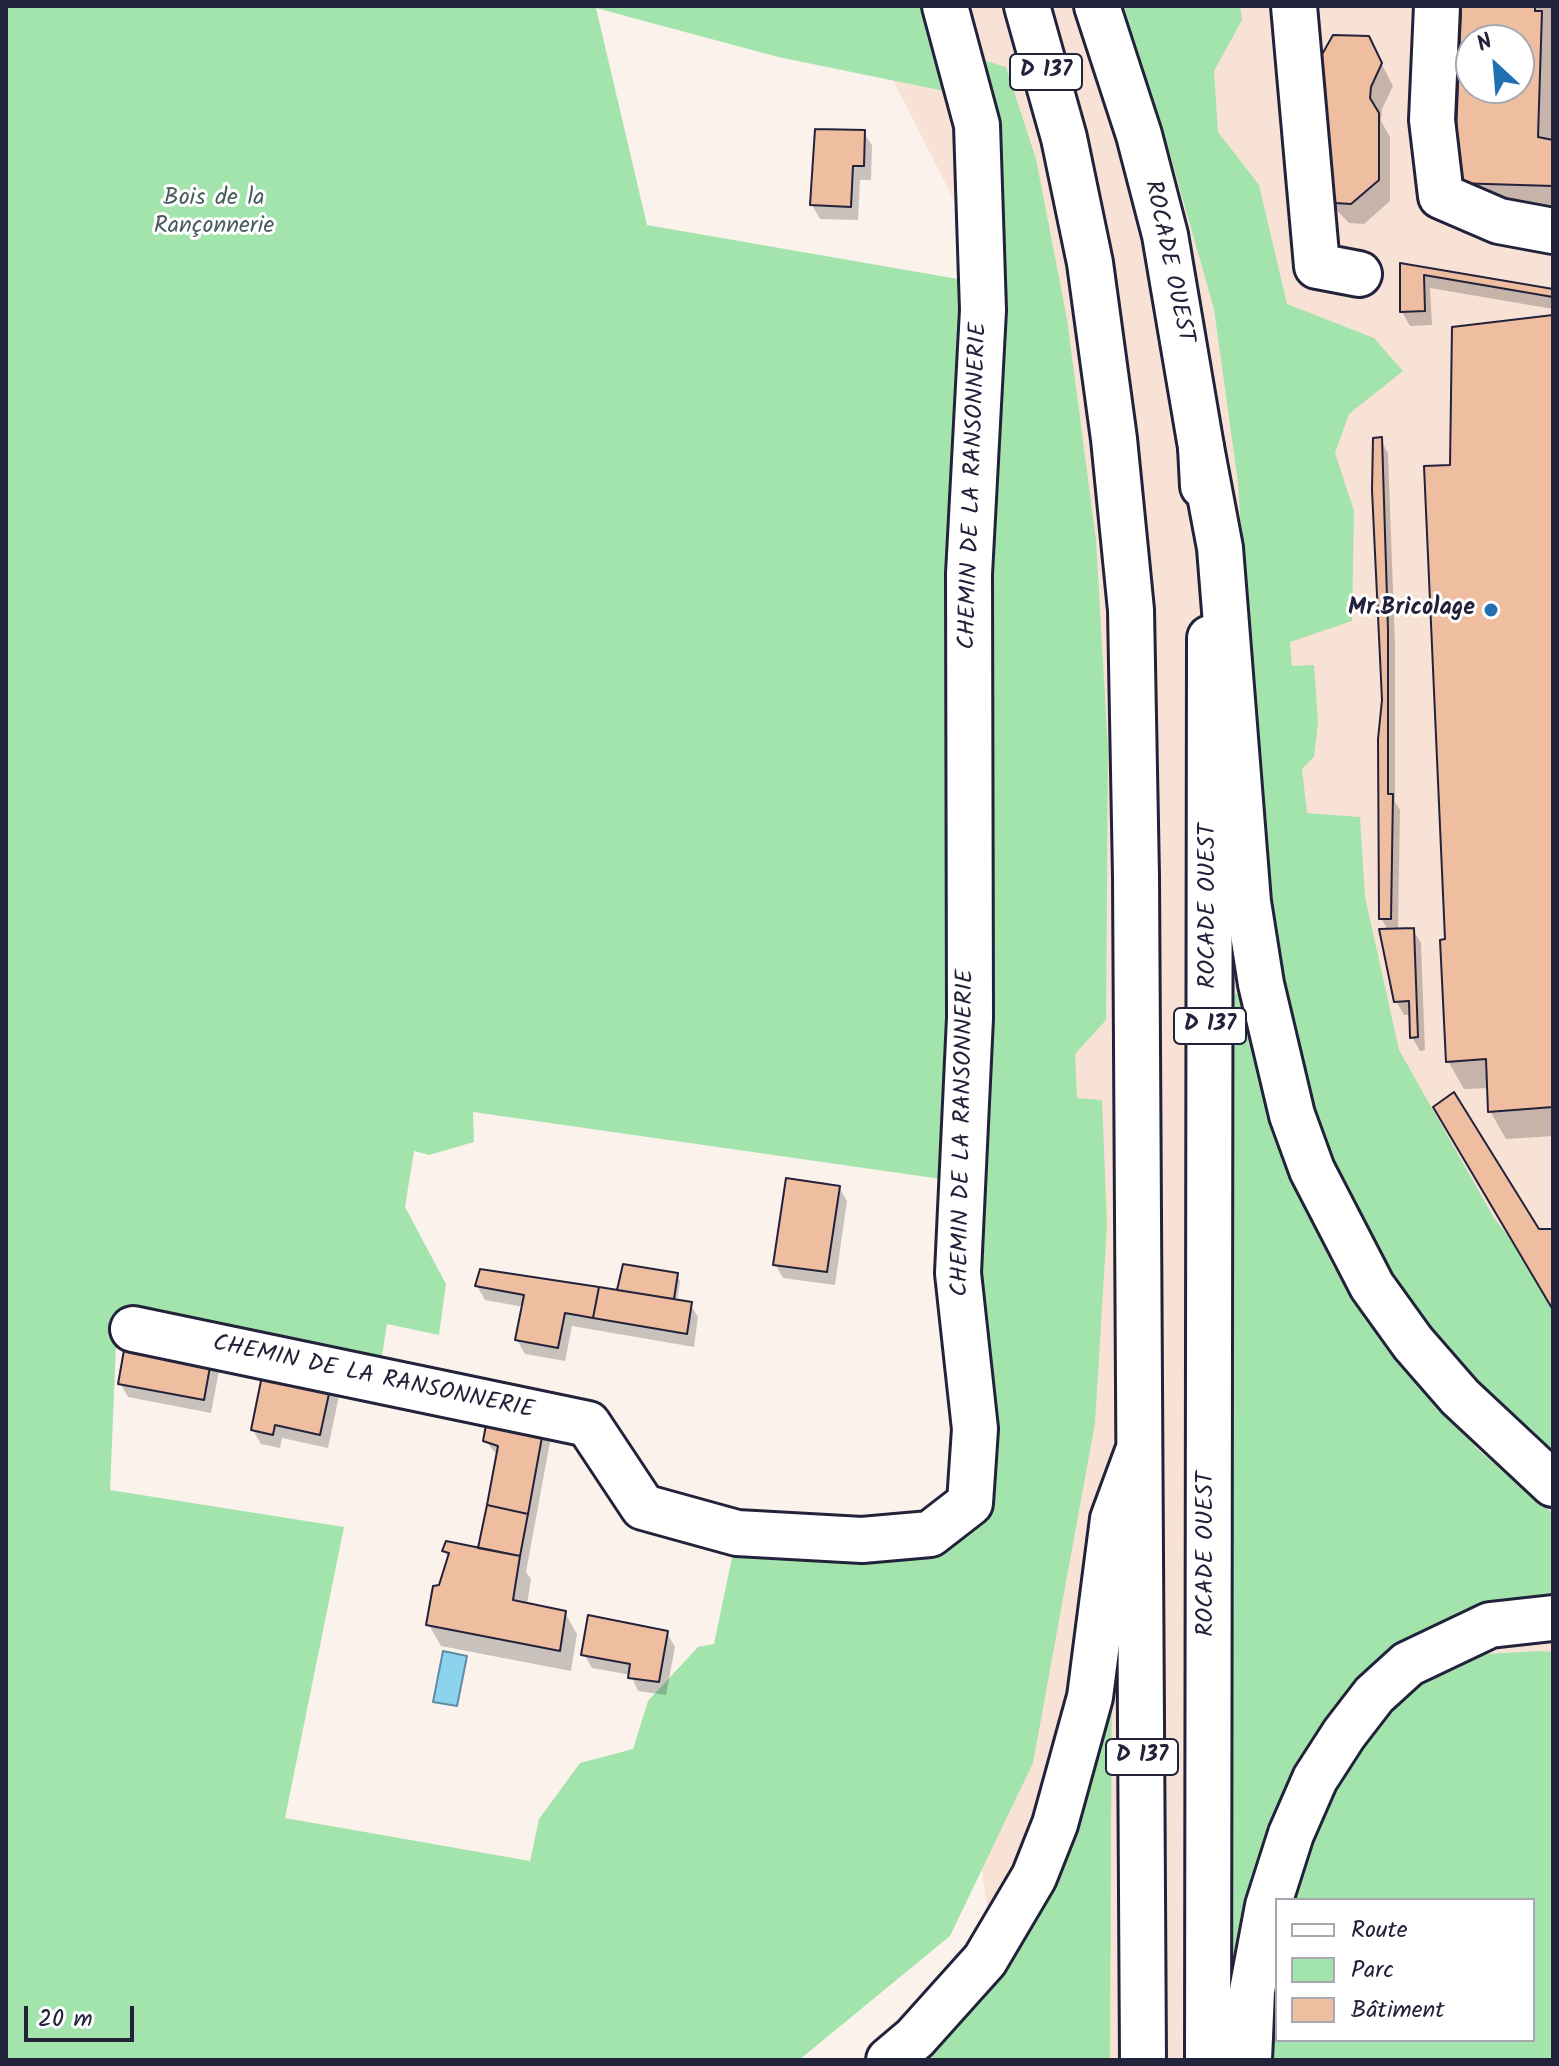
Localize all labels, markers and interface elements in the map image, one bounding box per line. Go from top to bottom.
north arrow [1455,24,1535,104]
text: N [1471,25,1499,63]
road number: D 137 [1010,54,1082,90]
street label: ROCADE OUEST [1136,178,1198,346]
park label: Bois de la Rançonnerie [154,186,274,242]
street label: CHEMIN DE LA RANSONNERIE [955,322,995,650]
place label: Mr.Bricolage [1348,596,1475,624]
marker: Mr.Bricolage [1482,601,1500,619]
street label: ROCADE OUEST [1196,823,1224,989]
street label: CHEMIN DE LA RANSONNERIE [948,969,982,1297]
road number: D 137 [1174,1008,1246,1044]
street label: CHEMIN DE LA RANSONNERIE [210,1331,536,1427]
street label: ROCADE OUEST [1194,1471,1222,1637]
road number: D 137 [1106,1739,1178,1775]
legend [1275,1898,1535,2042]
text: Route [1351,1911,1408,1950]
text: Parc [1351,1951,1394,1990]
scale bar [28,1990,138,2040]
text: Bâtiment [1351,1991,1445,2030]
text: 20 m [38,2000,93,2039]

